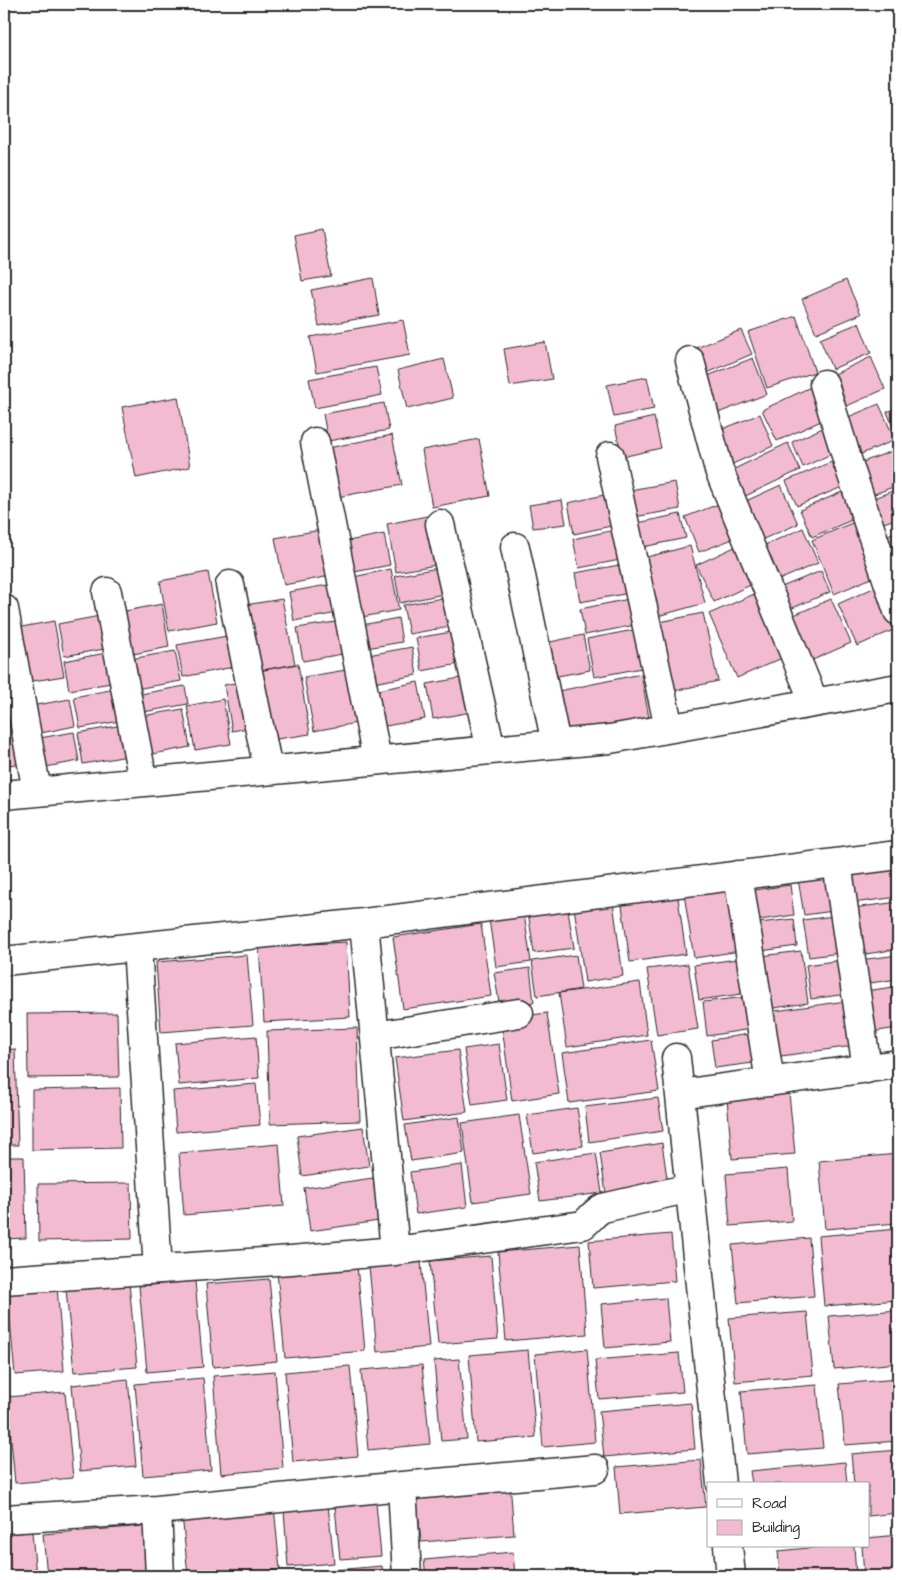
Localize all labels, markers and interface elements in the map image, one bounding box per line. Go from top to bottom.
legend [707,1482,870,1548]
text: Road [752,1493,787,1514]
text: Building [752,1517,800,1539]

